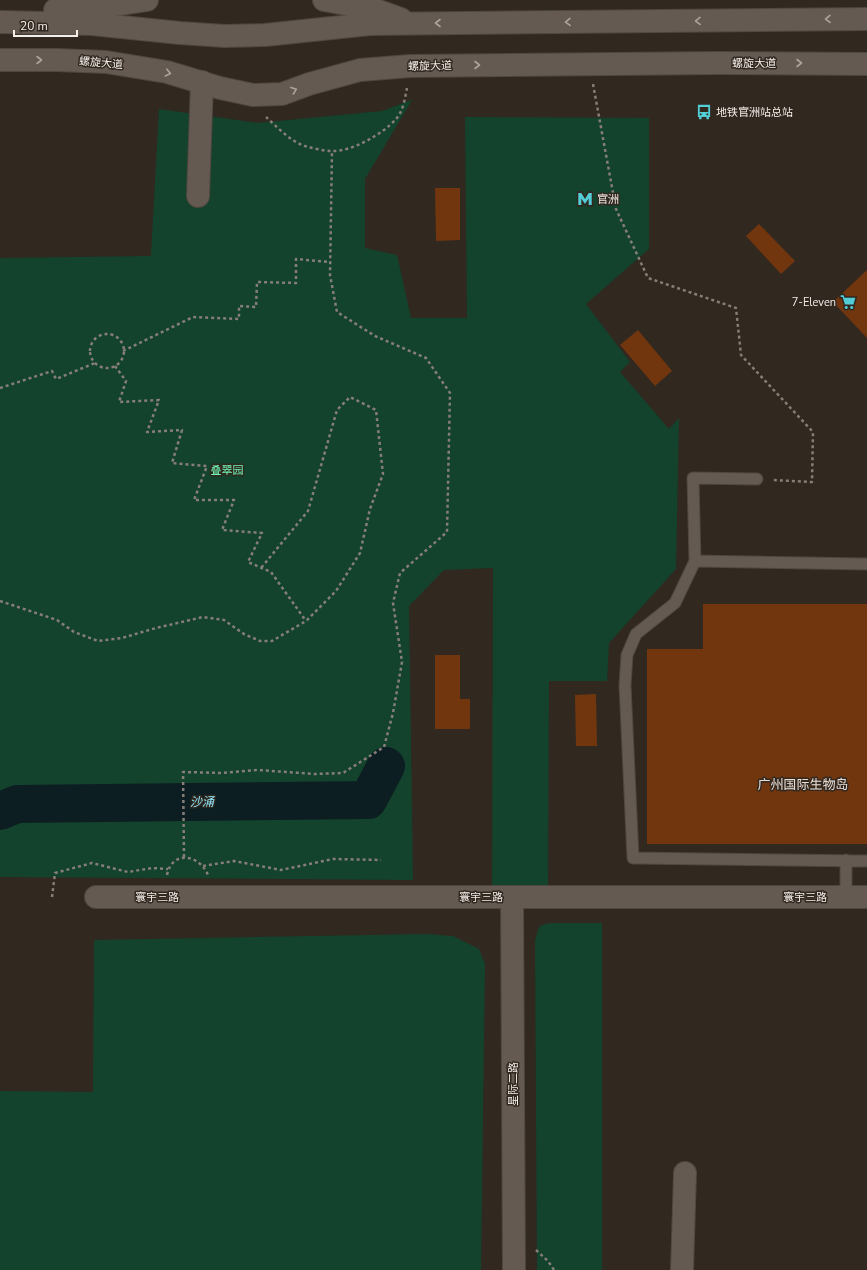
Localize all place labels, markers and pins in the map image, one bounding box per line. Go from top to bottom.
bus stop icon: 地铁官洲站总站 [695,103,713,121]
place label: 地铁官洲站总站 [716,105,793,120]
metro station icon: 官洲 [576,190,594,208]
place label: 官洲 [597,192,619,207]
supermarket icon: 7-Eleven [839,293,857,311]
place label: 7-Eleven [792,295,836,310]

